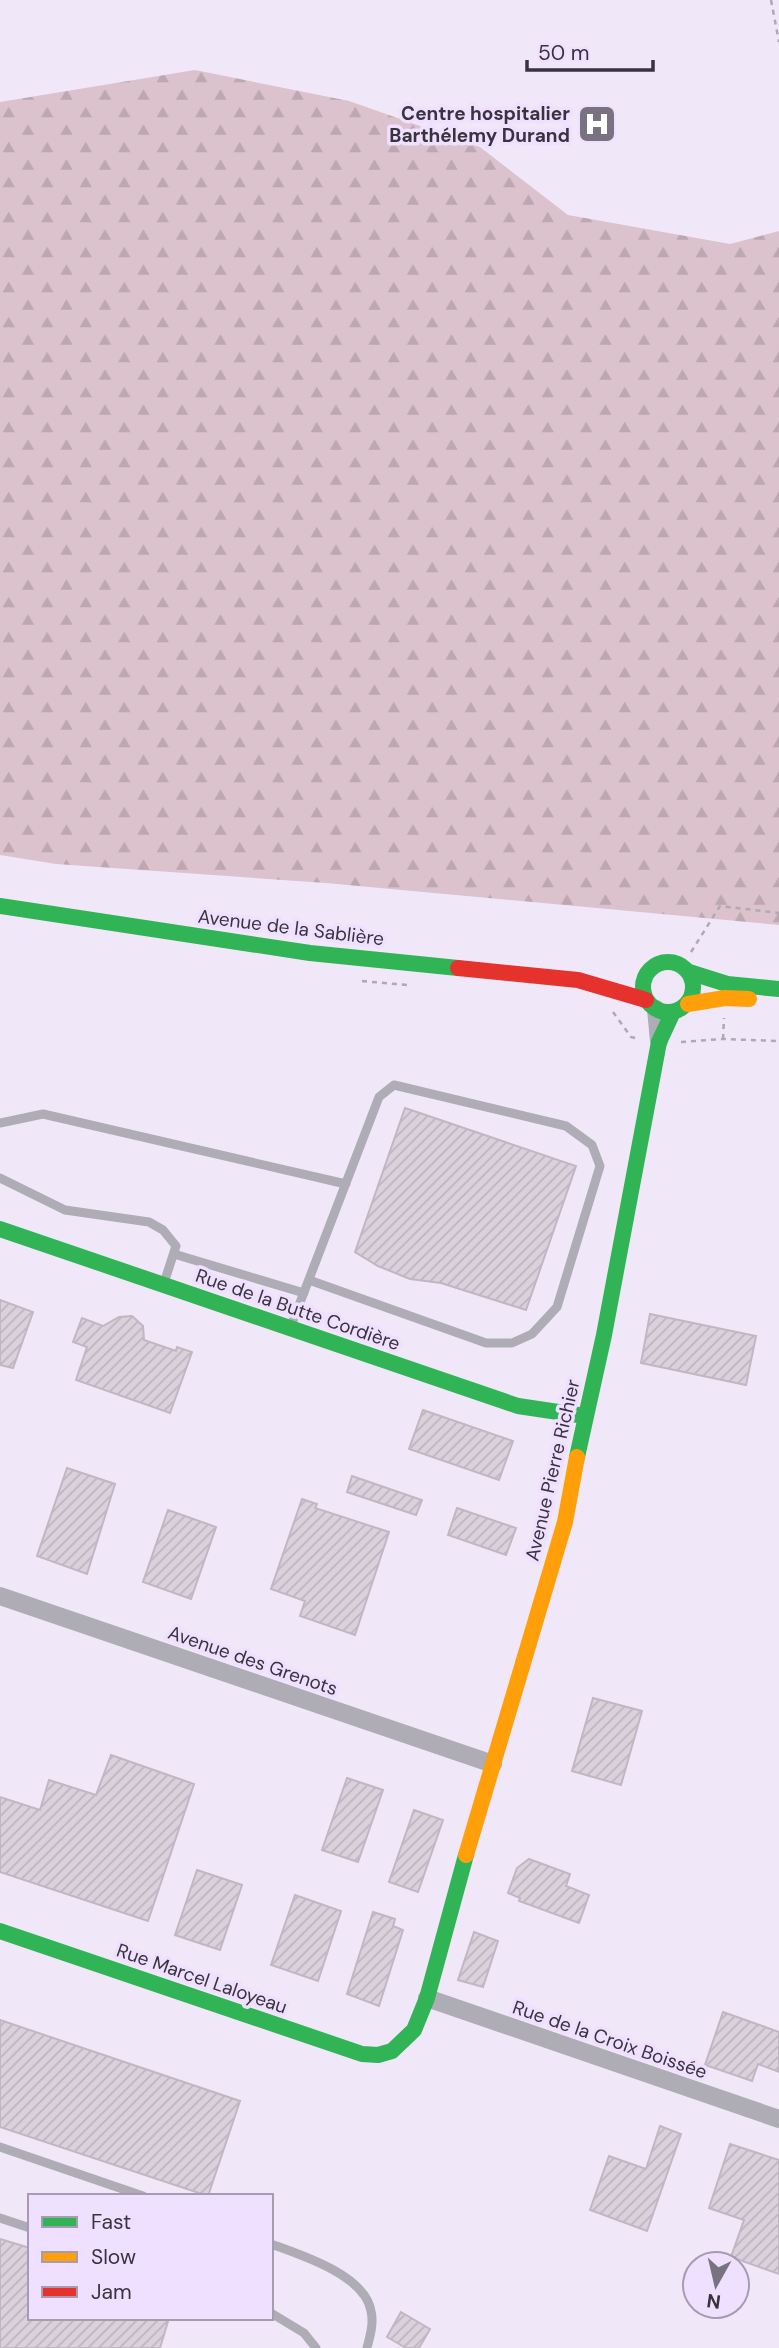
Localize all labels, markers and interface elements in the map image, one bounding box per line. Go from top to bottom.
scale bar [527,28,653,72]
text: 50 m [538,39,589,67]
place label: Centre hospitalier Barthélemy Durand [389,101,570,148]
hospital icon: Centre hospitalier Barthélemy Durand [576,103,618,145]
street label: Avenue de la Sablière [196,904,385,951]
street label: Rue de la Butte Cordière [192,1263,403,1356]
street label: Avenue Pierre Richier [519,1377,586,1563]
street label: Avenue des Grenots [165,1620,341,1701]
street label: Rue Marcel Laloyeau [113,1938,290,2019]
street label: Rue de la Croix Boissée [509,1994,710,2084]
legend [28,2194,273,2320]
text: Fast [91,2208,131,2236]
text: Slow [91,2243,136,2271]
north arrow [681,2250,751,2320]
text: Jam [91,2278,132,2306]
text: N [705,2288,722,2315]

